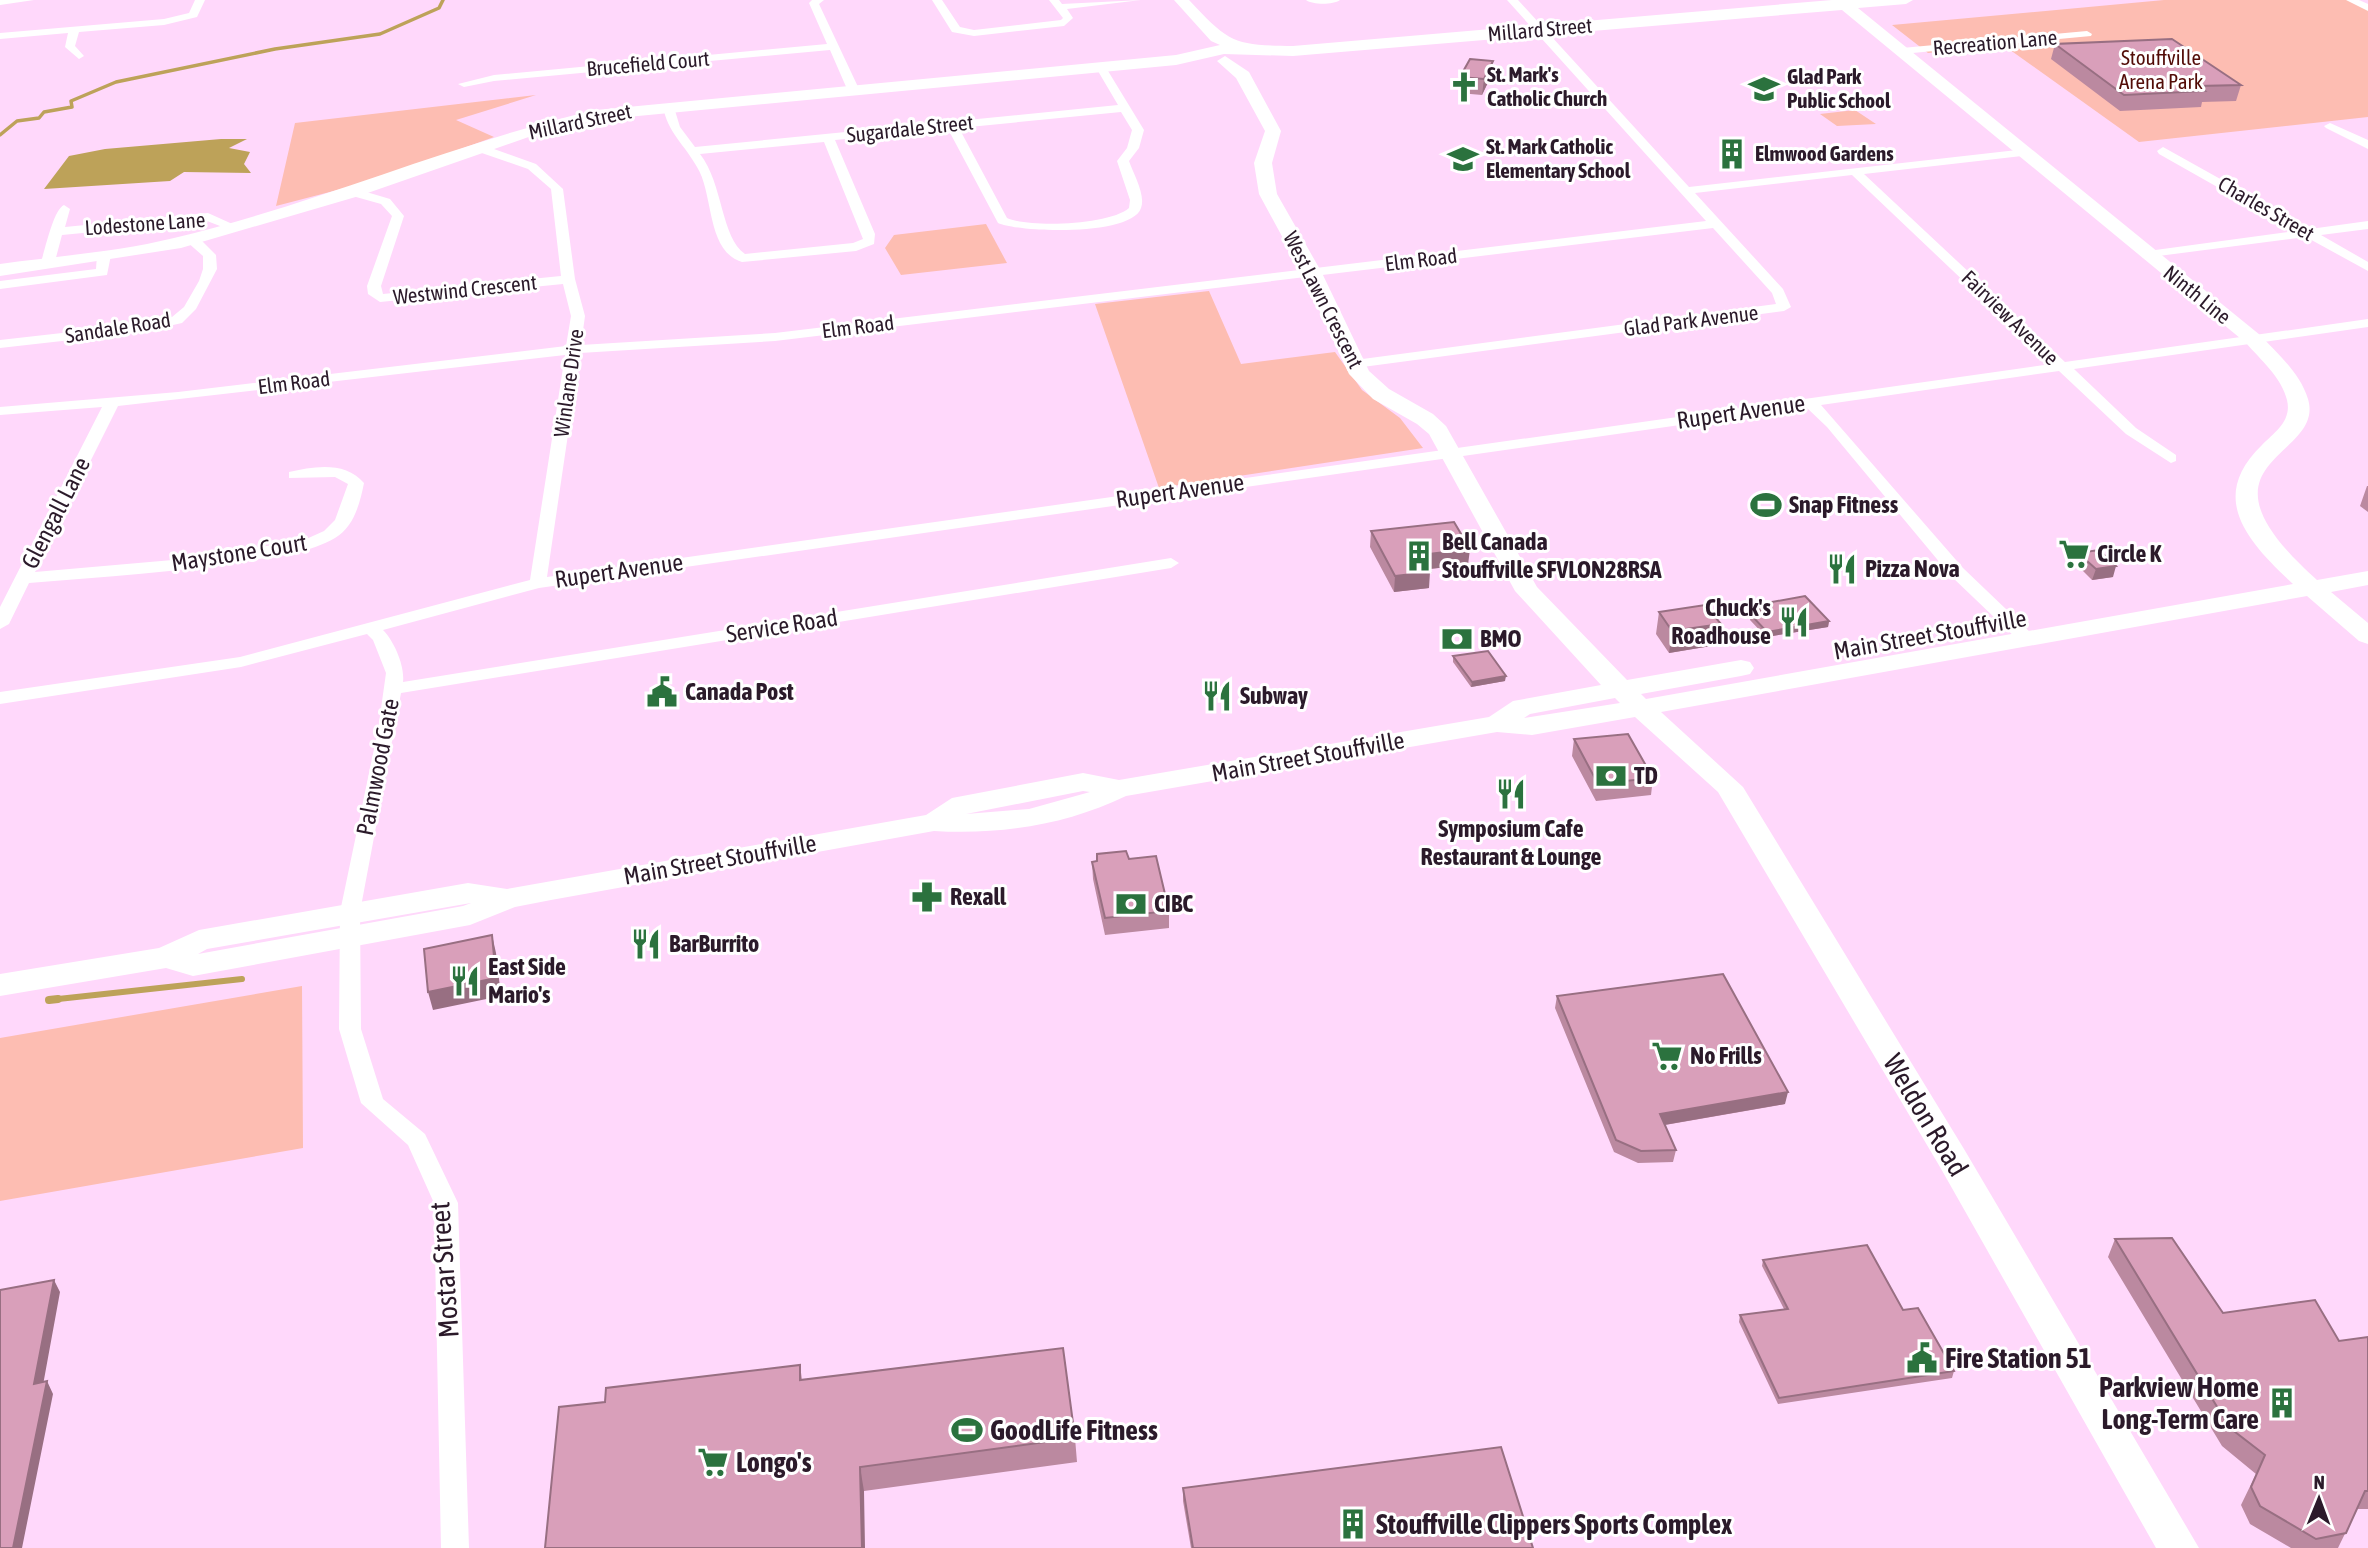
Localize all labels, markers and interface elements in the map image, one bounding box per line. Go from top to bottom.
street label: Millard Street [1487,12,1593,46]
street label: Recreation Lane [1932,25,2058,59]
park label: Stouffville Arena Park [2119,45,2203,93]
street label: Brucefield Court [585,46,710,80]
place label: St. Mark's Catholic Church [1487,62,1607,110]
place label: Glad Park Public School [1787,64,1891,112]
church icon: St. Mark's Catholic Church [1447,70,1481,104]
school or university icon: Glad Park Public School [1747,72,1781,106]
street label: Millard Street [526,98,634,144]
street label: Sugardale Street [845,109,974,147]
place label: St. Mark Catholic Elementary School [1486,134,1631,182]
building icon: Elmwood Gardens [1715,137,1749,171]
place label: Elmwood Gardens [1755,141,1894,165]
school or university icon: St. Mark Catholic Elementary School [1446,142,1480,176]
street label: Charles Street [2214,171,2319,245]
street label: Lodestone Lane [84,207,206,239]
street label: West Lawn Crescent [1279,227,1369,372]
street label: Elm Road [1383,243,1458,275]
street label: Ninth Line [2159,260,2236,328]
street label: Fairview Avenue [1957,265,2064,369]
street label: Westwind Crescent [392,270,538,308]
street label: Glad Park Avenue [1622,300,1760,340]
street label: Sandale Road [63,307,172,347]
street label: Elm Road [820,310,895,342]
street label: Winlane Drive [549,327,587,438]
street label: Elm Road [256,366,331,398]
street label: Rupert Avenue [1675,389,1807,434]
street label: Glengall Lane [16,453,95,573]
street label: Rupert Avenue [1114,468,1246,513]
sports icon: Snap Fitness [1749,488,1783,522]
place label: Snap Fitness [1789,491,1899,518]
street label: Maystone Court [169,528,309,577]
place label: Bell Canada Stouffville SFVLON28RSA [1442,528,1662,583]
supermarket icon: Circle K [2057,537,2091,571]
building icon: Bell Canada Stouffville SFVLON28RSA [1402,539,1436,573]
place label: Circle K [2097,540,2162,567]
street label: Rupert Avenue [553,548,685,593]
restaurant icon: Pizza Nova [1825,552,1859,586]
place label: Pizza Nova [1865,555,1960,582]
place label: Chuck's Roadhouse [1671,594,1772,649]
street label: Service Road [724,603,840,648]
street label: Main Street Stouffville [1832,604,2028,665]
restaurant icon: Chuck's Roadhouse [1777,605,1811,639]
bank icon: BMO [1440,622,1474,656]
place label: BMO [1480,625,1521,652]
public building icon: Canada Post [645,675,679,709]
place label: Canada Post [685,678,794,705]
restaurant icon: Subway [1200,679,1234,713]
place label: Subway [1240,682,1308,709]
street label: Palmwood Gate [351,696,404,838]
street label: Main Street Stouffville [1210,726,1406,787]
bank icon: TD [1594,759,1628,793]
place label: TD [1634,762,1658,789]
restaurant icon: Symposium Cafe Restaurant & Lounge [1494,777,1528,811]
place label: Symposium Cafe Restaurant & Lounge [1421,815,1602,870]
street label: Main Street Stouffville [622,829,818,890]
pharmacy icon: Rexall [910,880,944,914]
place label: Rexall [950,883,1007,910]
bank icon: CIBC [1114,887,1148,921]
place label: CIBC [1154,890,1193,917]
restaurant icon: BarBurrito [629,927,663,961]
place label: BarBurrito [669,930,759,957]
place label: East Side Mario's [488,953,566,1008]
restaurant icon: East Side Mario's [448,964,482,998]
supermarket icon: No Frills [1650,1039,1684,1073]
place label: No Frills [1690,1042,1762,1069]
street label: Weldon Road [1877,1048,1975,1182]
street label: Mostar Street [423,1201,465,1339]
public building icon: Fire Station 51 [1905,1341,1939,1375]
place label: Fire Station 51 [1945,1342,2092,1374]
place label: Parkview Home Long-Term Care [2099,1371,2259,1435]
building icon: Parkview Home Long-Term Care [2265,1386,2299,1420]
sports icon: GoodLife Fitness [950,1413,984,1447]
place label: GoodLife Fitness [990,1414,1158,1446]
supermarket icon: Longo's [696,1445,730,1479]
place label: Longo's [736,1446,812,1478]
north arrow [2284,1464,2354,1534]
text: N [2313,1471,2325,1493]
building icon: Stouffville Clippers Sports Complex [1336,1507,1370,1541]
place label: Stouffville Clippers Sports Complex [1376,1508,1732,1540]

